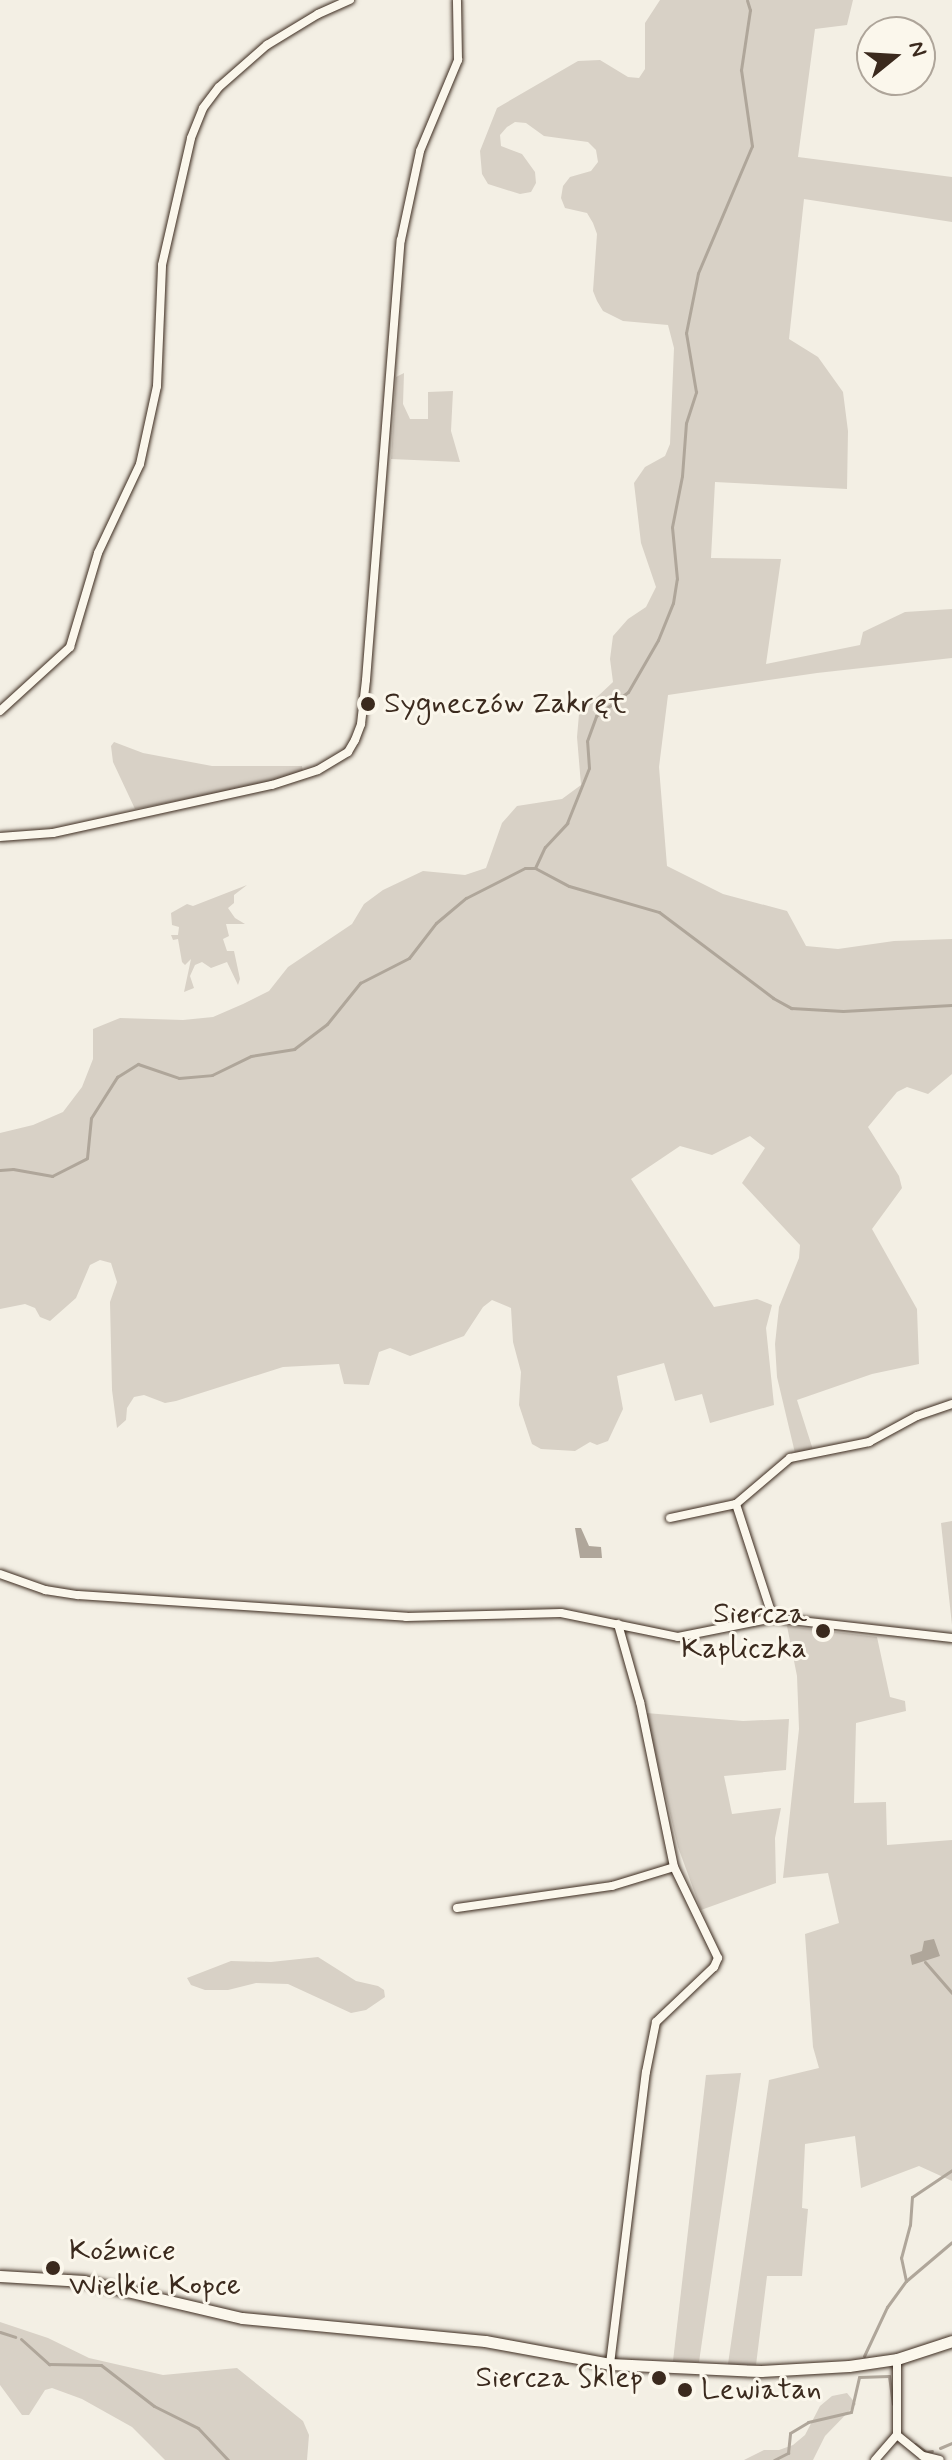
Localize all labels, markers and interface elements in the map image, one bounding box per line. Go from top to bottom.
north arrow [856,16,936,96]
text: N [901,38,933,60]
place label: Sygneczów Zakręt [384,686,634,722]
marker: Sygneczów Zakręt [359,695,377,713]
place label: Siercza Kapliczka [681,1596,807,1666]
marker: Siercza Kapliczka [814,1622,832,1640]
place label: Koźmice Wielkie Kopce [69,2233,241,2304]
marker: Koźmice Wielkie Kopce [44,2259,62,2277]
place label: Siercza Sklep [475,2360,643,2396]
marker: Siercza Sklep [650,2369,668,2387]
place label: Lewiatan [701,2372,822,2408]
marker: Lewiatan [676,2381,694,2399]

